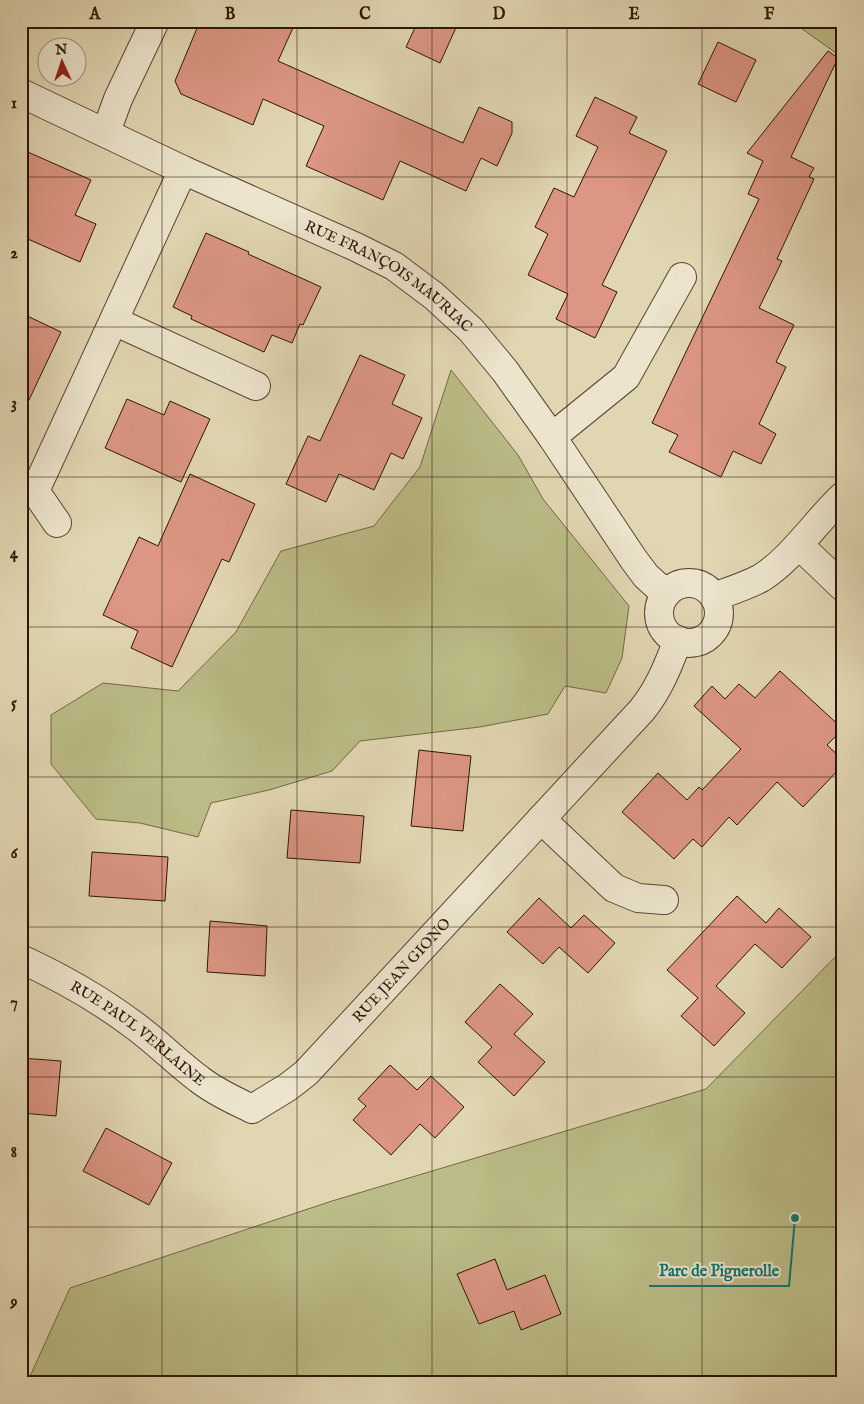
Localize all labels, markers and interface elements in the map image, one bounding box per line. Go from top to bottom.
text: A [89,5,102,25]
text: B [225,5,236,25]
text: C [359,5,371,25]
text: D [493,5,506,25]
text: E [628,5,640,25]
text: F [764,5,775,25]
north arrow [38,38,88,88]
text: N [54,41,68,59]
text: 1 [11,94,17,114]
street label: RUE FRANÇOIS MAURIAC [302,216,476,337]
text: 2 [10,244,18,264]
text: 3 [11,394,17,414]
text: 4 [10,544,19,564]
text: 5 [11,694,17,714]
text: 6 [11,844,19,864]
street label: RUE JEAN GIONO [349,914,455,1027]
street label: RUE PAUL VERLAINE [67,977,209,1090]
text: 7 [10,993,18,1013]
text: 8 [11,1143,17,1163]
callout: Parc de Pignerolle [649,1255,789,1286]
text: Parc de Pignerolle [659,1262,780,1282]
text: 9 [10,1293,18,1313]

